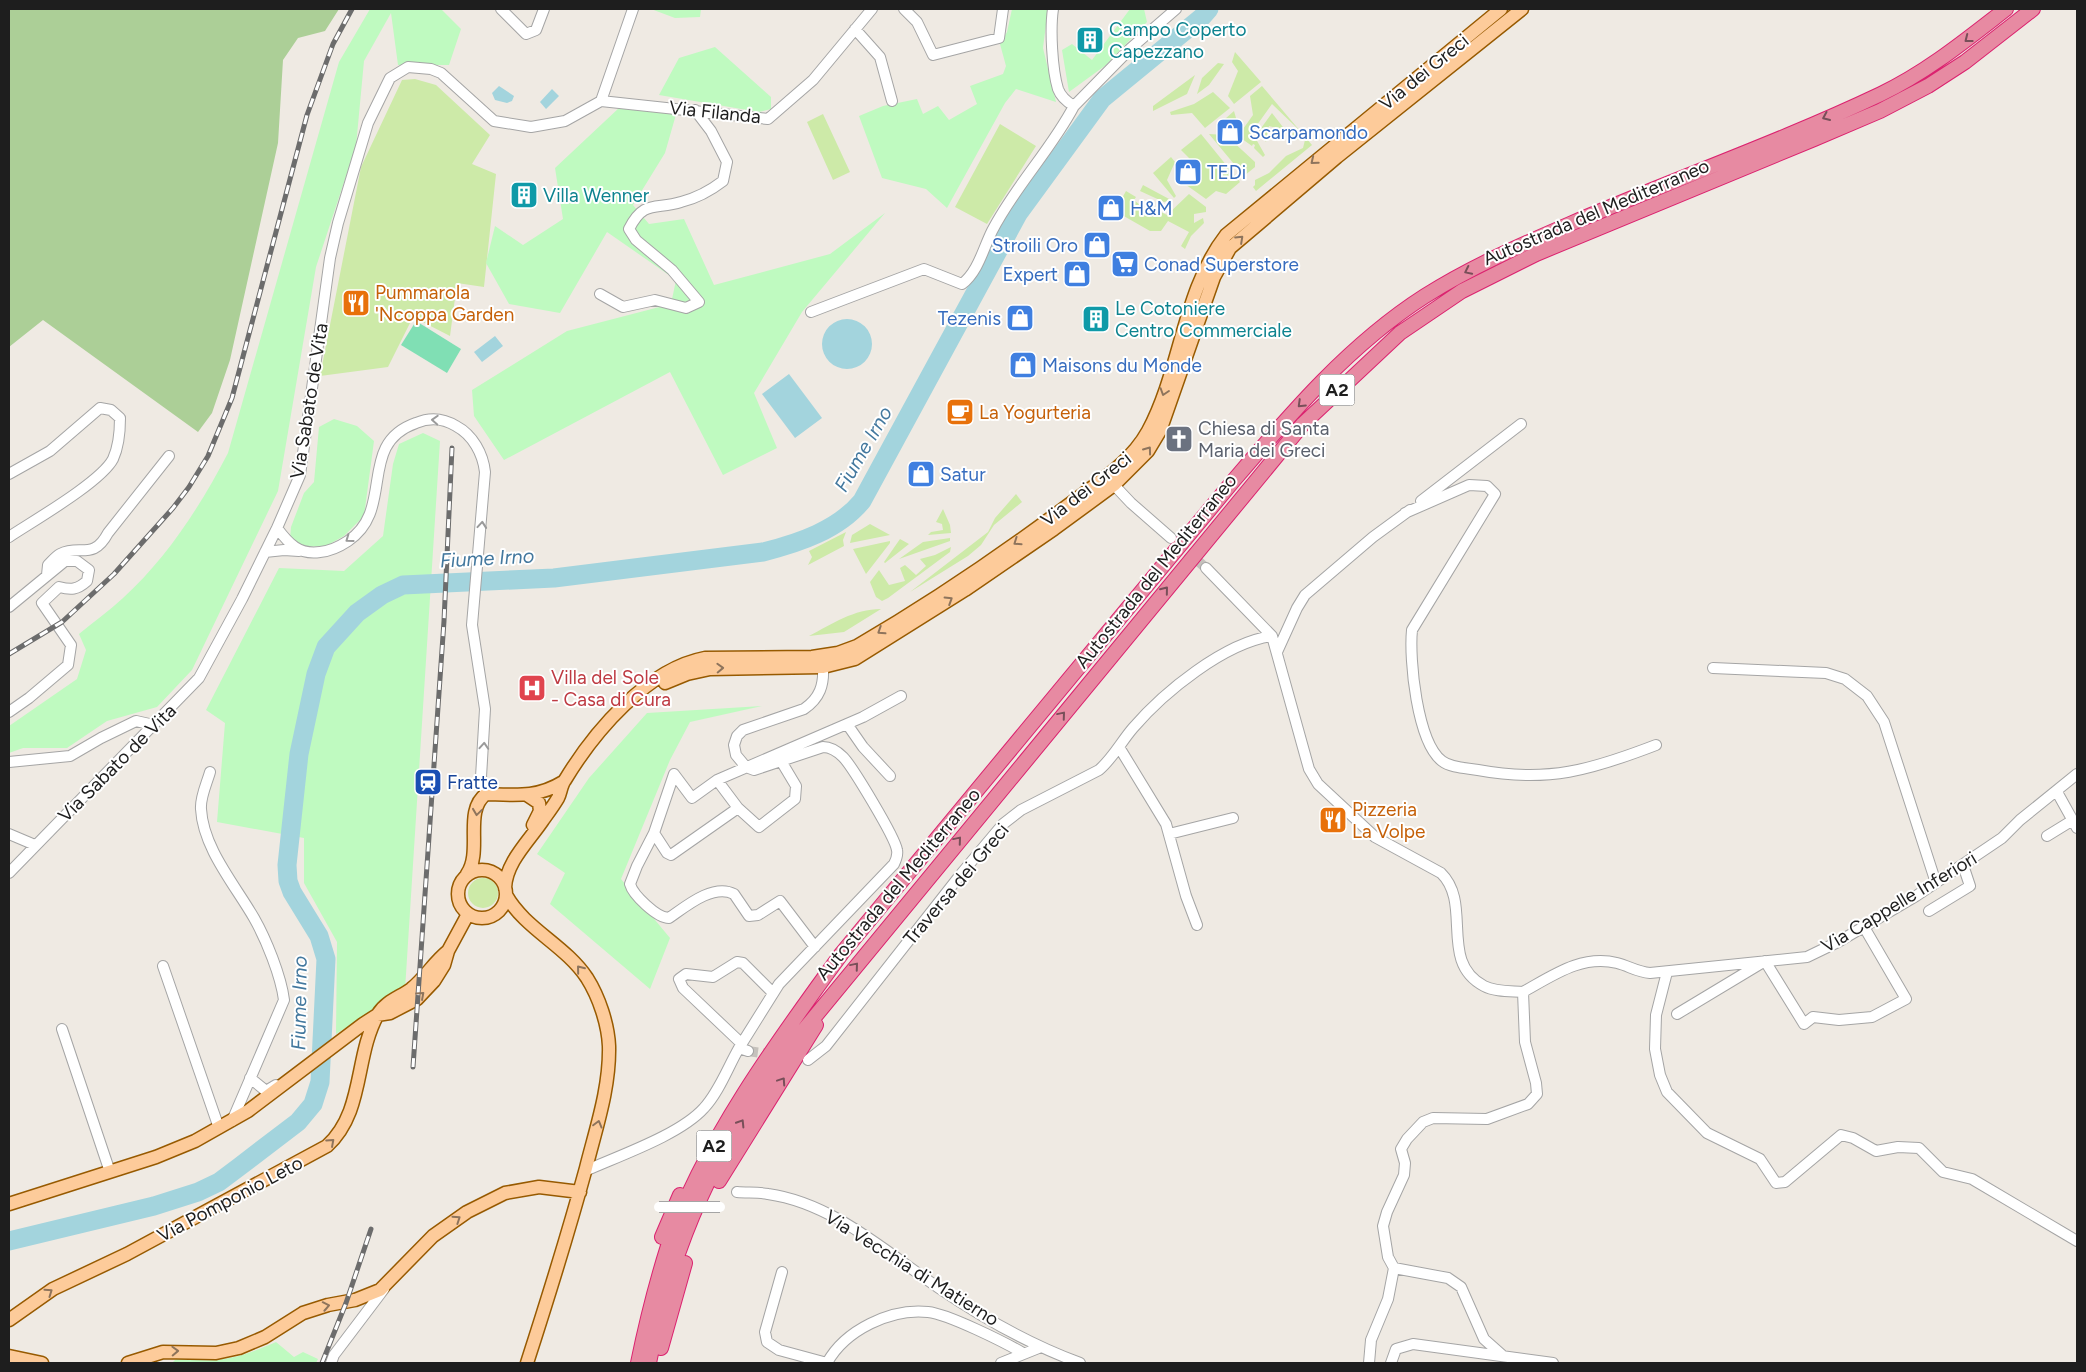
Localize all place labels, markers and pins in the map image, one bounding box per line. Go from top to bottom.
place label: Campo Coperto Capezzano [1109,18,1246,63]
building icon: Campo Coperto Capezzano [1075,25,1105,55]
shop icon: Scarpamondo [1215,117,1245,147]
place label: Scarpamondo [1249,121,1368,144]
shop icon: TEDi [1173,157,1203,187]
place label: TEDi [1207,161,1246,184]
building icon: Villa Wenner [509,180,539,210]
place label: Villa Wenner [543,184,650,207]
shop icon: H&M [1096,193,1126,223]
place label: H&M [1130,197,1173,220]
shop icon: Stroili Oro [1082,230,1112,260]
place label: Stroili Oro [992,234,1078,257]
supermarket icon: Conad Superstore [1110,249,1140,279]
place label: Conad Superstore [1144,253,1299,276]
shop icon: Expert [1062,259,1092,289]
place label: Expert [1003,263,1058,286]
place label: Pummarola 'Ncoppa Garden [375,281,514,326]
restaurant icon: Pummarola 'Ncoppa Garden [341,288,371,318]
place label: Le Cotoniere Centro Commerciale [1115,297,1292,342]
shop icon: Tezenis [1005,303,1035,333]
building icon: Le Cotoniere Centro Commerciale [1081,304,1111,334]
place label: Tezenis [938,307,1001,330]
shop icon: Maisons du Monde [1008,350,1038,380]
place label: Maisons du Monde [1042,354,1202,377]
cafe icon: La Yogurteria [945,397,975,427]
place label: La Yogurteria [979,401,1091,424]
place label: Chiesa di Santa Maria dei Greci [1198,417,1329,462]
church icon: Chiesa di Santa Maria dei Greci [1164,424,1194,454]
shop icon: Satur [906,459,936,489]
place label: Satur [940,463,986,486]
place label: Villa del Sole - Casa di Cura [551,666,671,711]
hospital icon: Villa del Sole - Casa di Cura [517,673,547,703]
station icon: Fratte [413,767,443,797]
place label: Fratte [447,771,498,794]
place label: Pizzeria La Volpe [1352,798,1425,843]
restaurant icon: Pizzeria La Volpe [1318,805,1348,835]

